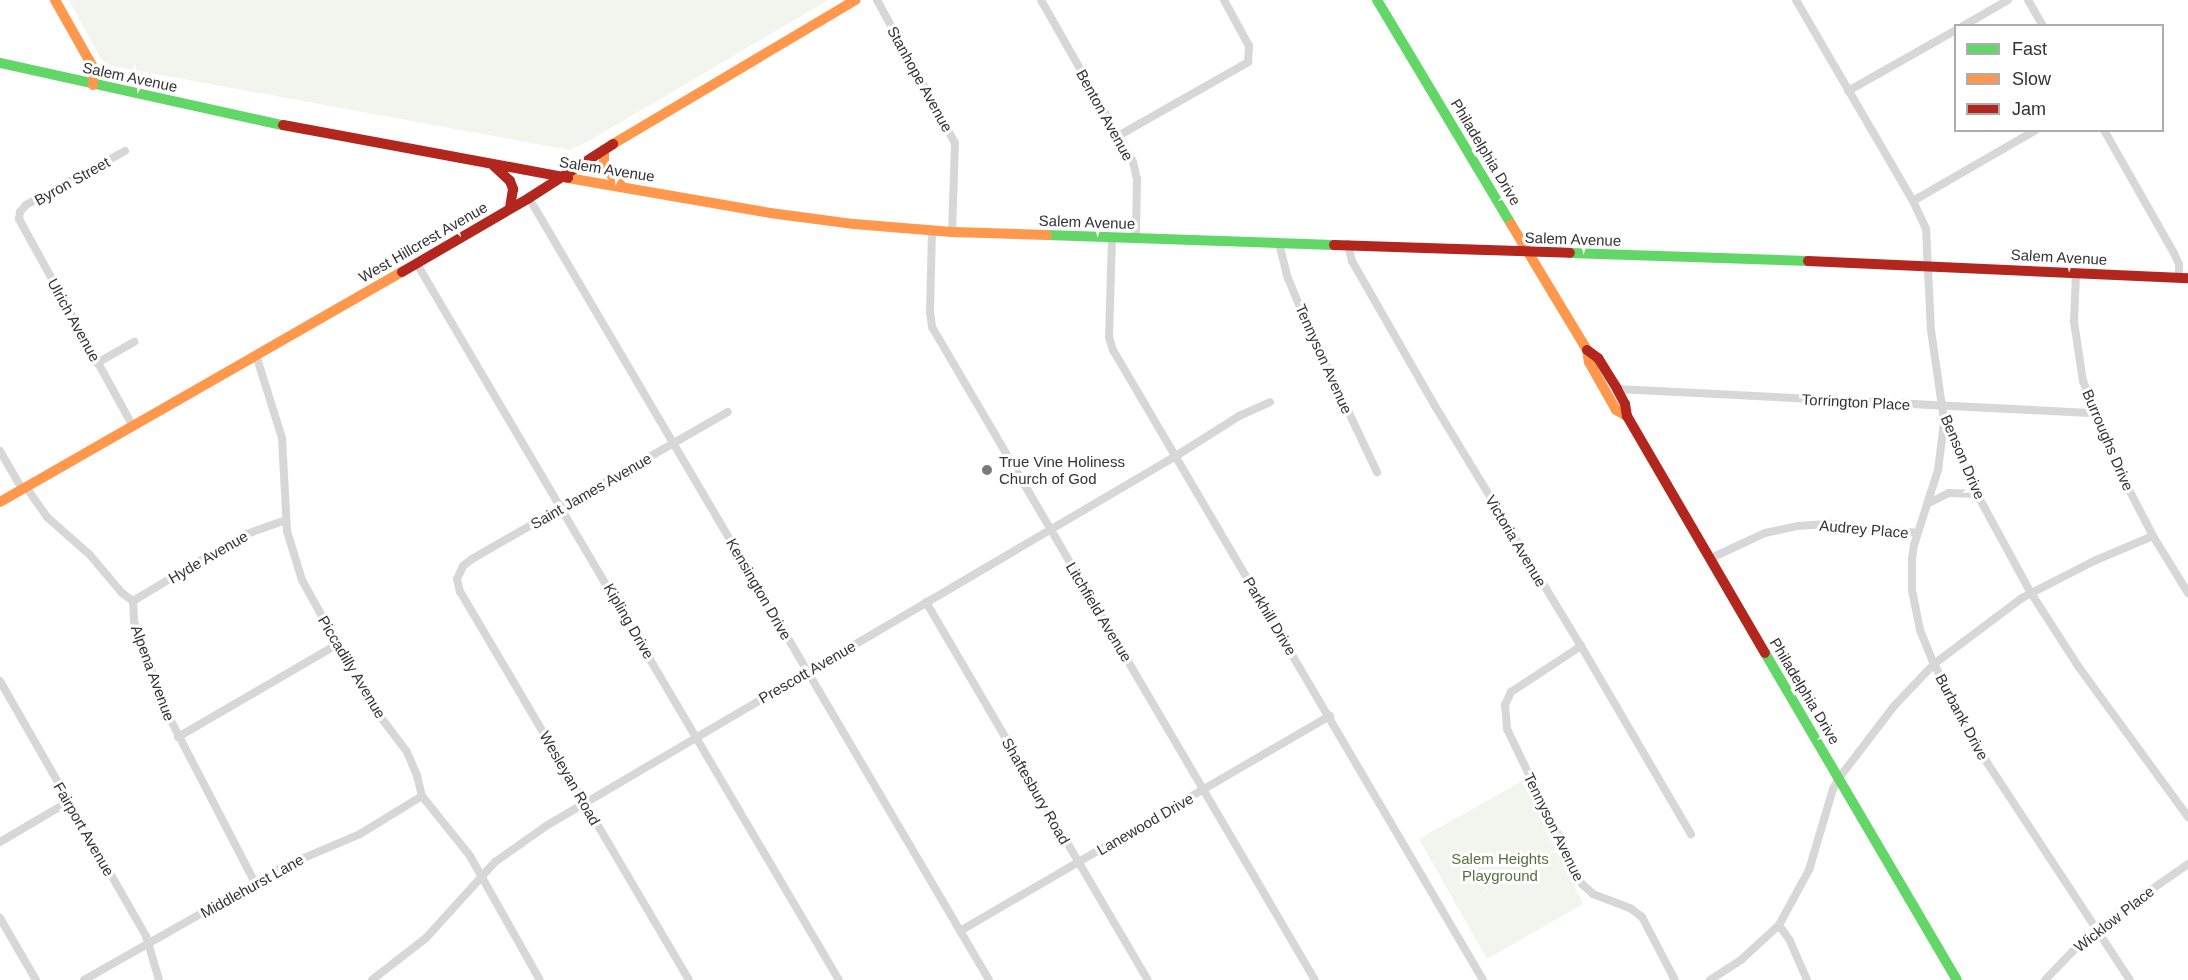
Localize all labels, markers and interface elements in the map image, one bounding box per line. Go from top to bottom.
street label: Stanhope Avenue [883,23,957,135]
legend [1954,24,2164,132]
text: Fast [2012,39,2047,59]
street label: Salem Avenue [81,58,179,96]
street label: Benton Avenue [1072,66,1138,164]
text: Slow [2012,69,2051,89]
street label: Philadelphia Drive [1447,96,1525,208]
text: Jam [2012,99,2046,119]
street label: Byron Street [31,153,113,209]
street label: Salem Avenue [558,153,656,185]
street label: West Hillcrest Avenue [355,198,491,286]
street label: Salem Avenue [1038,211,1136,233]
street label: Salem Avenue [1524,228,1622,250]
street label: Salem Avenue [2010,245,2108,269]
street label: Ulrich Avenue [44,275,104,365]
street label: Tennyson Avenue [1292,301,1356,417]
street label: Burroughs Drive [2079,387,2137,493]
street label: Torrington Place [1801,390,1911,414]
street label: Benson Drive [1937,412,1989,502]
street label: Saint James Avenue [527,449,655,533]
place label: True Vine Holiness Church of God [999,452,1125,487]
marker: True Vine Holiness Church of God [980,463,994,477]
street label: Victoria Avenue [1481,492,1551,590]
street label: Audrey Place [1819,516,1909,542]
street label: Hyde Avenue [165,527,251,587]
street label: Kensington Drive [723,535,795,643]
street label: Litchfield Avenue [1062,559,1136,665]
street label: Parkhill Drive [1240,573,1300,659]
street label: Kipling Drive [600,580,658,662]
street label: Piccadilly Avenue [314,612,390,722]
street label: Alpena Avenue [127,622,179,724]
street label: Philadelphia Drive [1766,635,1844,747]
street label: Prescott Avenue [755,637,859,707]
street label: Burbank Drive [1932,671,1992,763]
street label: Wesleyan Road [536,728,604,828]
street label: Shaftesbury Road [998,735,1074,847]
street label: Tennyson Avenue [1520,770,1588,884]
street label: Fairport Avenue [50,778,118,880]
street label: Lanewood Drive [1094,789,1196,859]
park label: Salem Heights Playground [1451,849,1549,884]
street label: Middlehurst Lane [197,850,307,922]
street label: Wicklow Place [2070,882,2158,956]

